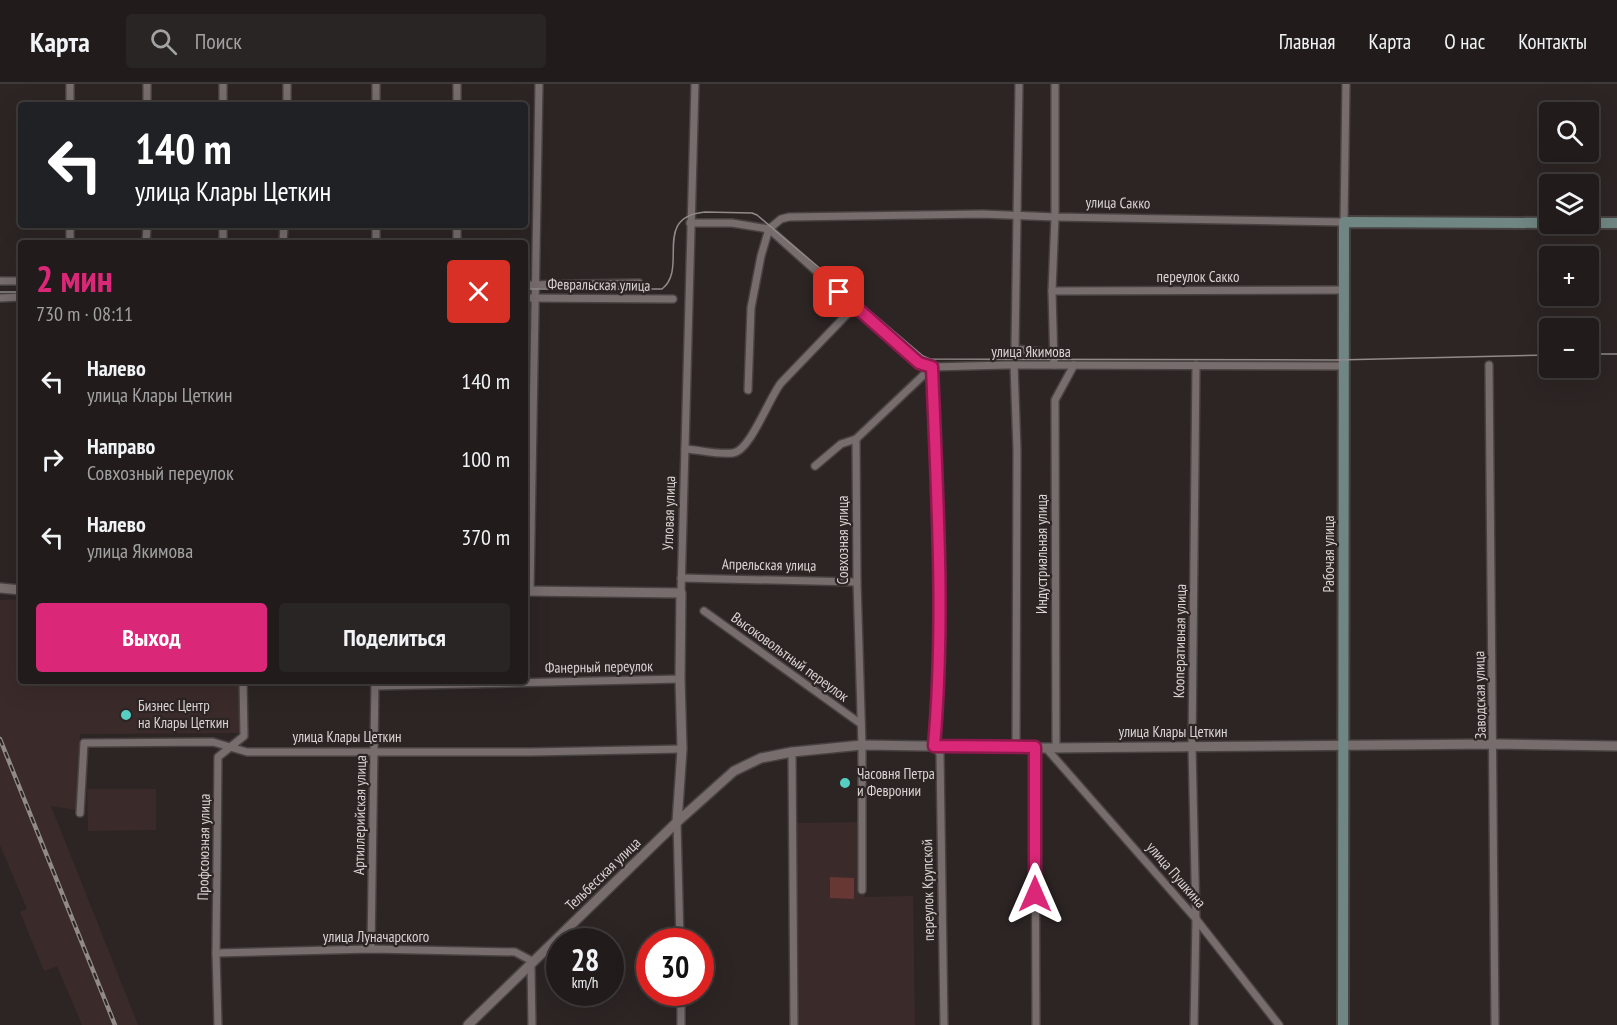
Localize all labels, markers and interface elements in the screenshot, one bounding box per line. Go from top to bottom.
search box [126,14,546,68]
text: Карта [30,23,90,60]
icon: search [147,25,180,58]
text: Поиск [195,27,242,55]
text: Главная [1279,28,1335,55]
text: Карта [1368,28,1411,55]
text: О нас [1444,28,1485,55]
text: Контакты [1518,28,1587,55]
map controls [1539,102,1599,378]
button: search [1539,102,1599,162]
text: 140 m [135,121,232,176]
icon: left [36,126,114,204]
text: улица Клары Цеткин [135,174,331,208]
button: layers [1539,174,1599,234]
street label: улица Сакко [1085,192,1151,213]
button: + [1539,246,1599,306]
text: 2 мин [36,255,113,302]
button: close [447,260,510,323]
pin [813,266,864,317]
street label: переулок Сакко [1156,267,1240,286]
street label: Февральская улица [547,274,651,295]
icon: arrive [822,275,855,308]
text: 730 m · 08:11 [36,301,133,327]
button: − [1539,318,1599,378]
street label: улица Якимова [991,342,1071,361]
text: Налево [87,354,146,382]
icon: left [36,365,69,398]
text: 140 m [461,367,510,395]
text: улица Клары Цеткин [87,382,232,408]
text: Направо [87,432,155,460]
icon: right [36,443,69,476]
text: 100 m [461,445,510,473]
text: Совхозный переулок [87,460,234,486]
street label: Угловая улица [658,475,679,551]
street label: Индустриальная улица [1032,494,1051,614]
street label: Совхозная улица [833,496,852,584]
text: Налево [87,510,146,538]
street label: Рабочая улица [1319,516,1338,592]
icon: left [36,521,69,554]
text: 370 m [461,523,510,551]
text: улица Якимова [87,538,193,564]
street label: Апрельская улица [722,554,816,575]
street label: Кооперативная улица [1169,584,1190,698]
button: Выход [36,603,267,672]
button: Поделиться [279,603,510,672]
street label: Высоковольтный переулок [728,608,853,706]
street label: Заводская улица [1469,651,1490,739]
street label: Фанерный переулок [545,656,653,677]
place label: Бизнес Центр на Клары Цеткин [138,696,229,732]
marker: Бизнес Центр на Клары Цеткин [119,708,133,722]
street label: улица Клары Цеткин [1118,722,1228,741]
street label: улица Клары Цеткин [292,727,402,746]
street label: Артиллерийская улица [349,755,370,875]
place label: Часовня Петра и Февронии [857,764,935,800]
marker: Часовня Петра и Февронии [838,776,852,790]
street label: Профсоюзная улица [193,793,214,901]
street label: Тельбесская улица [561,833,644,914]
street label: улица Пушкина [1143,838,1210,912]
street label: переулок Крупской [917,839,938,941]
position arrow [1003,862,1067,926]
street label: улица Луначарского [323,927,429,946]
speed limit sign: 30 [636,928,714,1006]
text: 28 [571,940,599,979]
text: km/h [572,973,598,992]

